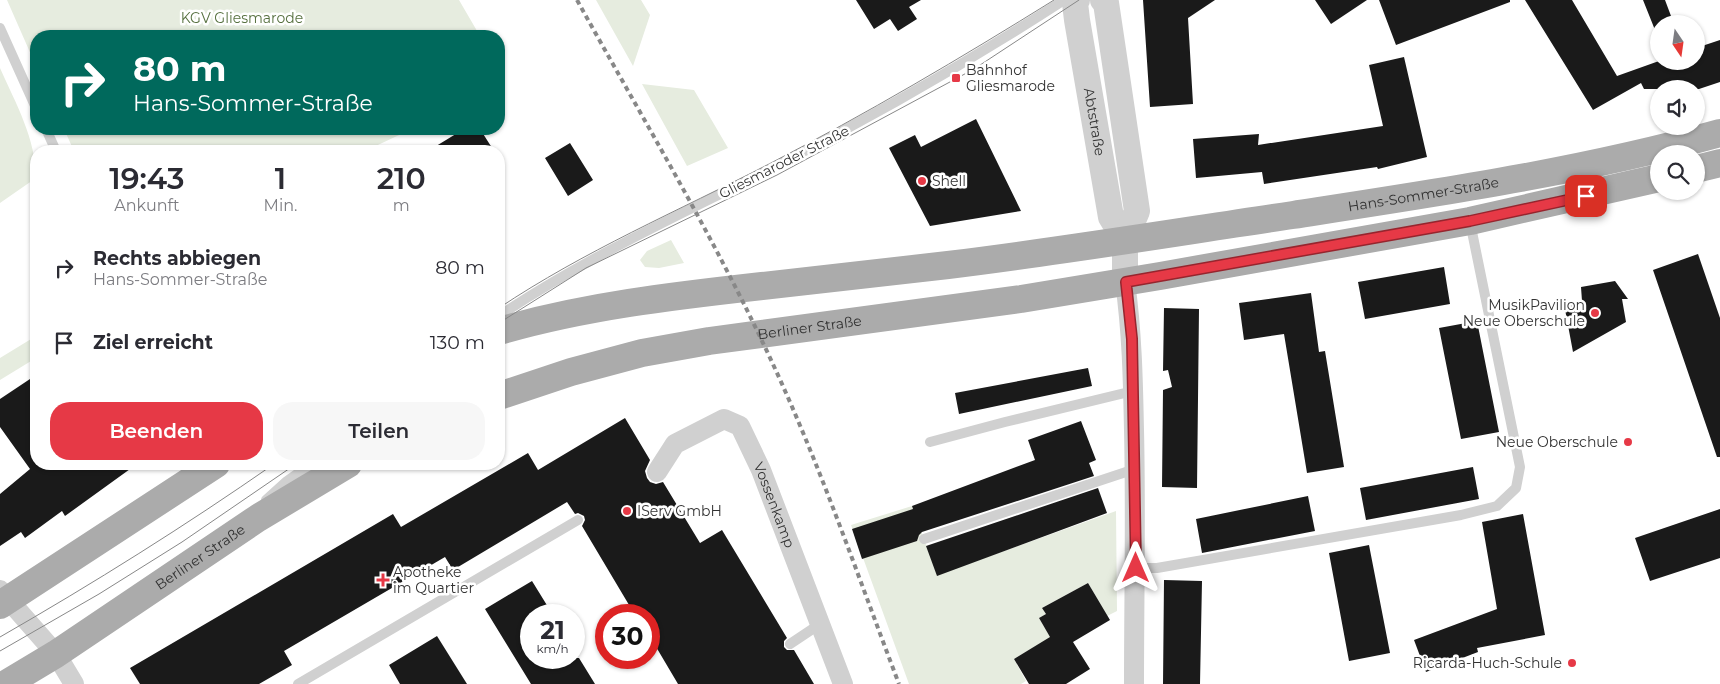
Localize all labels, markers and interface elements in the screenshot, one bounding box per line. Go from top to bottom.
park label: KGV Gliesmarode [181,9,303,27]
north arrow [1650,15,1705,70]
map controls [1650,15,1705,200]
text: 80 m [133,47,227,90]
icon: right [50,50,115,115]
place label: Bahnhof Gliesmarode [966,61,1055,95]
marker: Bahnhof Gliesmarode [950,72,962,84]
button: sound [1650,80,1705,135]
street label: Abtstraße [1080,86,1109,157]
text: Hans-Sommer-Straße [133,90,373,117]
street label: Gliesmaroder Straße [716,121,852,203]
button: search [1650,145,1705,200]
text: 19:43 [109,160,184,197]
text: 1 [275,160,286,197]
text: 210 [377,160,426,197]
place label: Shell [932,172,966,190]
street label: Hans-Sommer-Straße [1347,173,1500,215]
marker: Shell [916,175,928,187]
pin [1565,175,1607,217]
icon: arrive [1572,182,1600,210]
text: Ankunft [114,196,179,215]
text: Min. [264,196,297,215]
text: m [393,196,410,215]
text: Rechts abbiegen [93,247,261,270]
icon: right [50,254,78,282]
text: 80 m [435,256,485,279]
text: Hans-Sommer-Straße [93,270,267,289]
place label: MusikPavilion Neue Oberschule [1463,296,1585,330]
marker: MusikPavilion Neue Oberschule [1589,307,1601,319]
street label: Berliner Straße [757,312,863,343]
icon: arrive [50,329,78,357]
text: Ziel erreicht [93,331,213,354]
text: 130 m [430,331,485,354]
button: Beenden [50,402,263,460]
button: Teilen [273,402,485,460]
place label: Neue Oberschule [1496,433,1618,451]
marker: Neue Oberschule [1622,436,1634,448]
street label: Vossenkamp [750,459,799,550]
place label: IServ GmbH [637,502,722,520]
marker: IServ GmbH [621,505,633,517]
street label: Berliner Straße [152,520,249,594]
position arrow [1109,541,1161,593]
place label: Apotheke im Quartier [393,563,474,597]
marker: Apotheke im Quartier [377,574,389,586]
speed limit sign: 30 [595,604,660,669]
text: 21 [540,615,565,645]
text: km/h [536,641,569,656]
place label: Ricarda-Huch-Schule [1413,654,1562,672]
marker: Ricarda-Huch-Schule [1566,657,1578,669]

